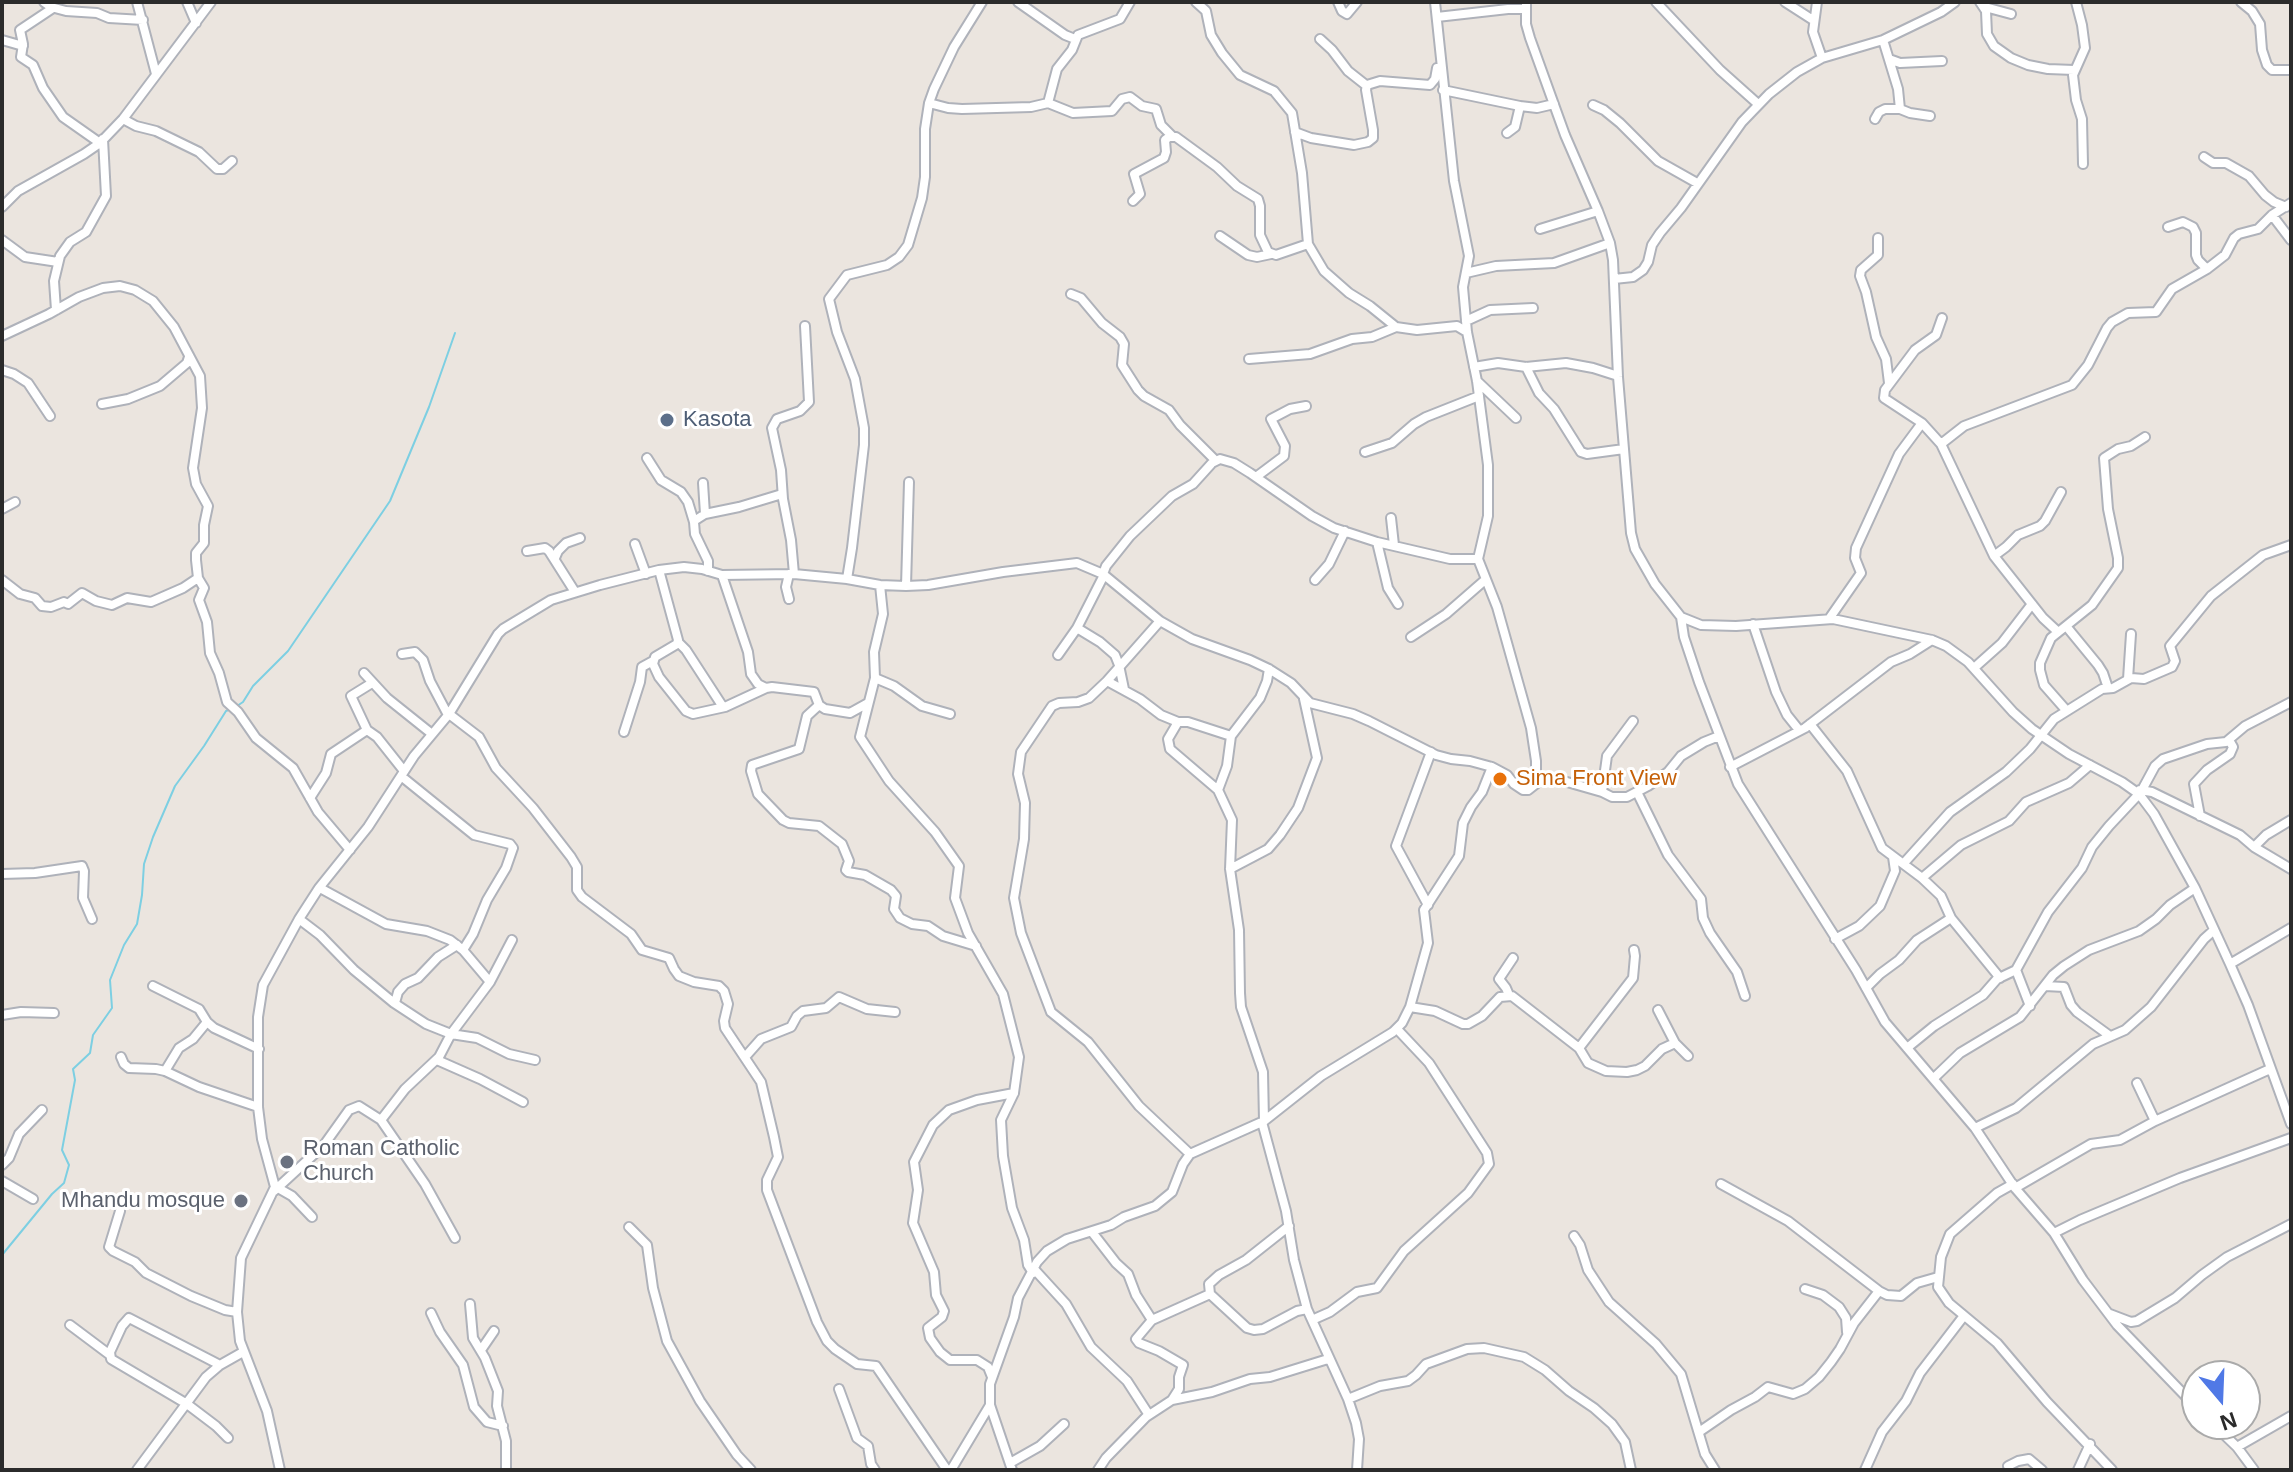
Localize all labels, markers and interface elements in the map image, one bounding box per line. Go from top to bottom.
place label: Kasota [683,407,751,433]
marker: Kasota [658,411,676,429]
place label: Sima Front View [1516,766,1677,792]
marker: Sima Front View [1491,770,1509,788]
place label: Roman Catholic Church [303,1136,460,1188]
marker: Roman Catholic Church [278,1153,296,1171]
place label: Mhandu mosque [61,1188,225,1214]
marker: Mhandu mosque [232,1192,250,1210]
north arrow [2181,1360,2261,1440]
text: N [2217,1407,2240,1436]

